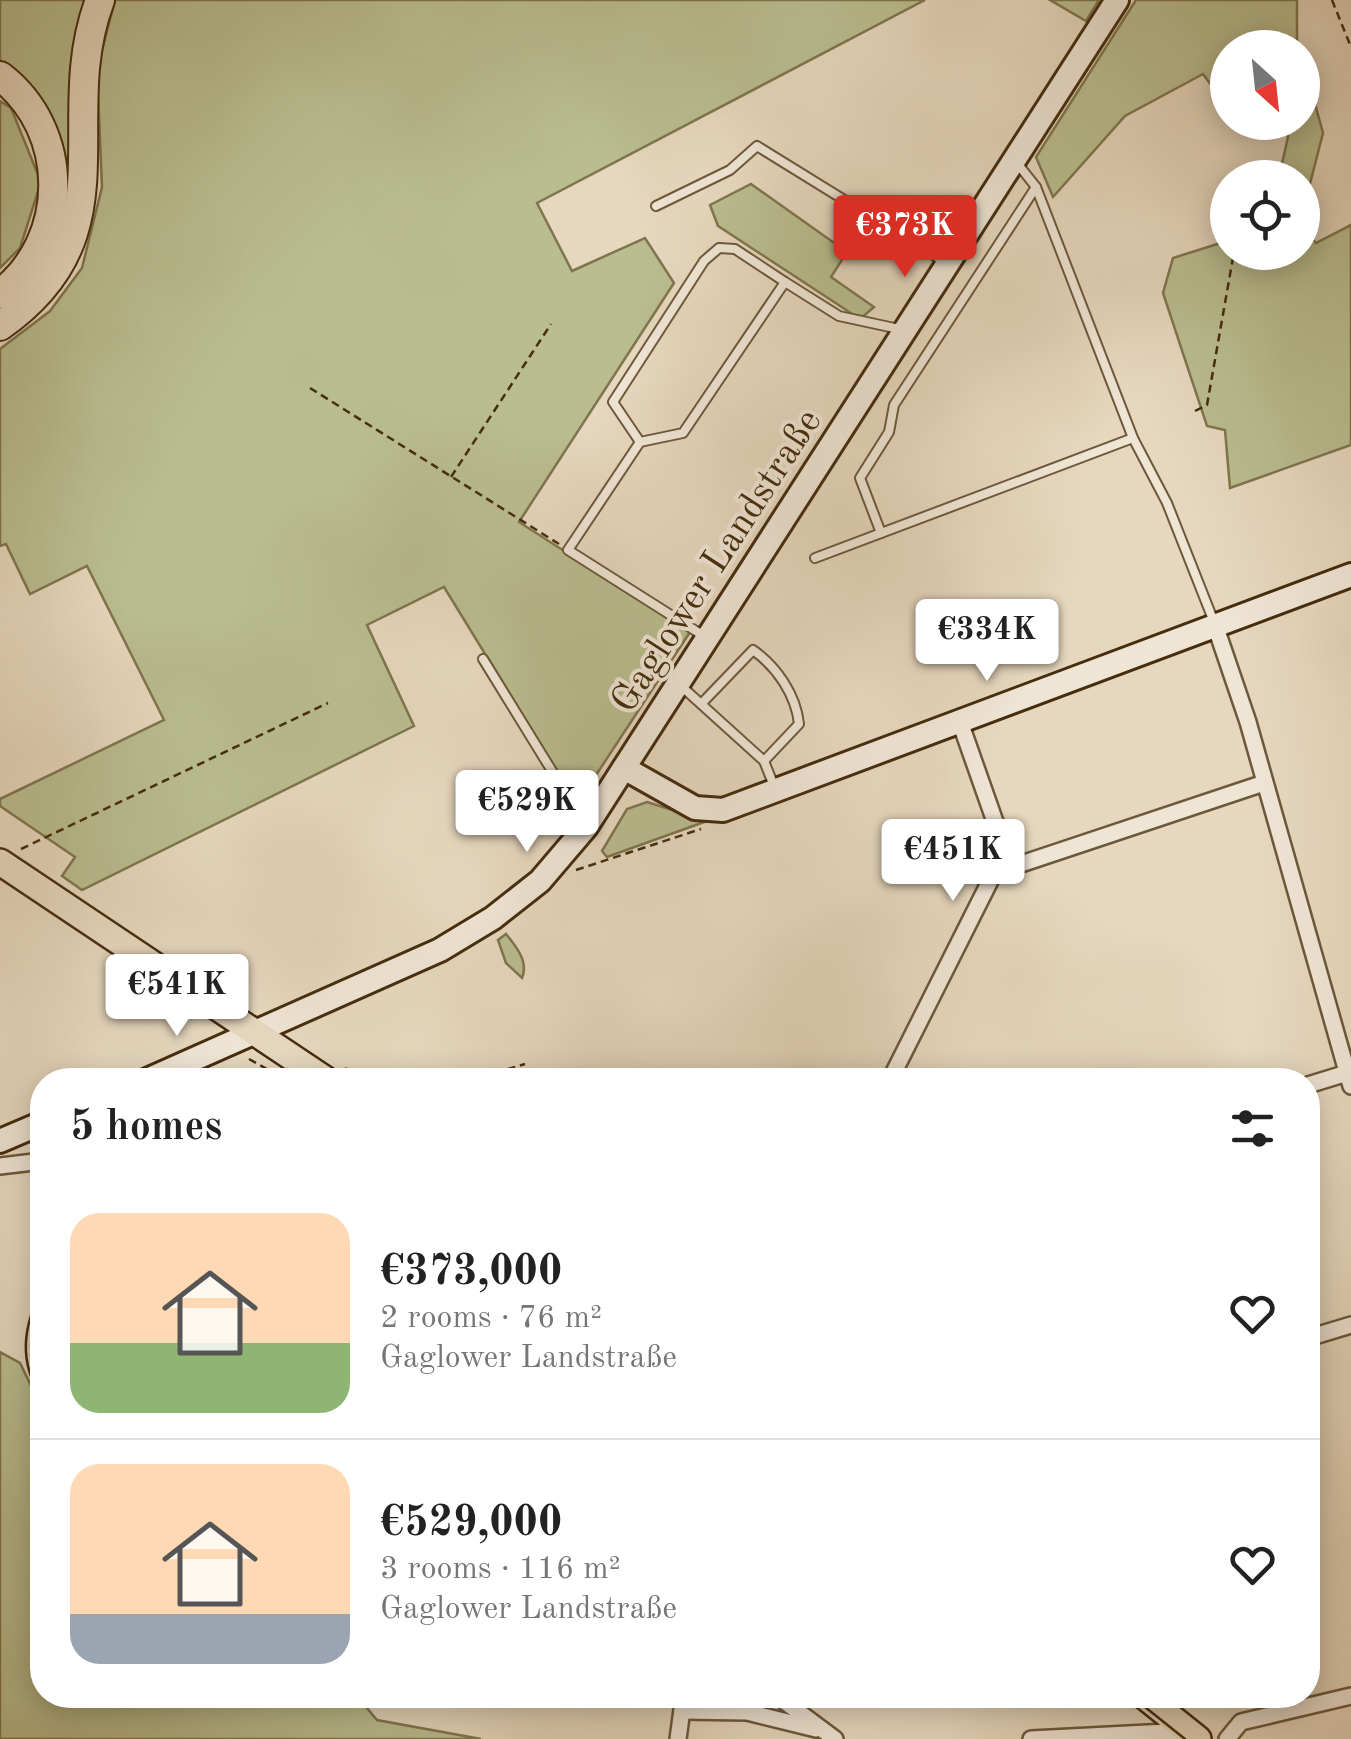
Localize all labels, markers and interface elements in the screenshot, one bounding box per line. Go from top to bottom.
north arrow [1210,30,1320,140]
map controls [1210,30,1320,270]
button: locate [1210,160,1320,270]
pin: €373K [835,195,975,280]
text: €373K [856,211,954,243]
street label: Gaglower Landstraße [606,403,830,720]
pin: €334K [917,599,1057,684]
text: €334K [938,615,1036,647]
pin: €529K [457,770,597,855]
text: €529K [478,786,576,818]
pin: €451K [883,819,1023,904]
text: €451K [904,835,1002,867]
pin: €541K [107,954,247,1039]
text: €541K [128,970,226,1002]
icon: filters [1225,1101,1280,1156]
text: 5 homes [70,1107,222,1149]
text: €373,000 [380,1252,562,1294]
icon: home [150,1253,270,1373]
icon: heart [1225,1286,1280,1341]
text: 2 rooms · 76 m² [380,1303,602,1335]
text: Gaglower Landstraße [380,1343,677,1375]
text: €529,000 [380,1503,562,1545]
icon: home [150,1504,270,1624]
icon: heart [1225,1537,1280,1592]
text: 3 rooms · 116 m² [380,1554,621,1586]
text: Gaglower Landstraße [380,1594,677,1626]

